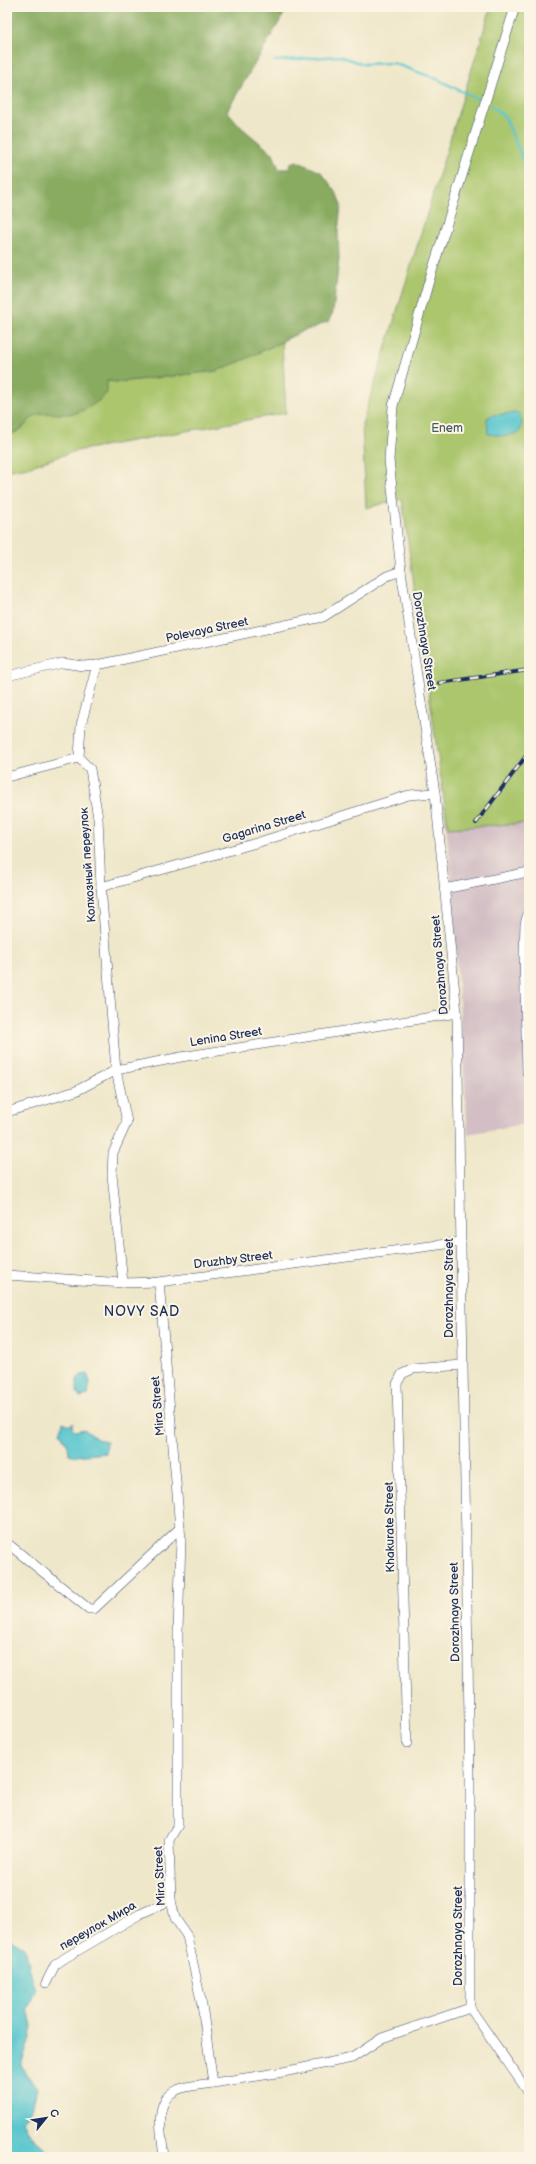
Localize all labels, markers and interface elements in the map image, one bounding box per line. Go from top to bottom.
park label: Enem [431,421,463,436]
street label: Dorozhnaya Street [409,590,439,692]
street label: Polevaya Street [164,614,250,646]
street label: Колхозный переулок [76,806,100,923]
street label: Gagarina Street [221,807,308,847]
street label: Dorozhnaya Street [428,914,452,1015]
street label: Lenina Street [189,1024,263,1050]
street label: Dorozhnaya Street [442,1238,457,1338]
street label: Druzhby Street [193,1248,274,1272]
district label: NOVY SAD [104,1303,180,1320]
street label: Mira Street [148,1375,168,1437]
street label: Khakurate Street [382,1481,398,1573]
street label: Dorozhnaya Street [447,1562,463,1662]
street label: Mira Street [151,1845,169,1906]
street label: Dorozhnaya Street [451,1886,466,1986]
street label: переулок Мира [57,1898,139,1954]
north arrow [26,2098,66,2138]
text: С [47,2107,62,2120]

